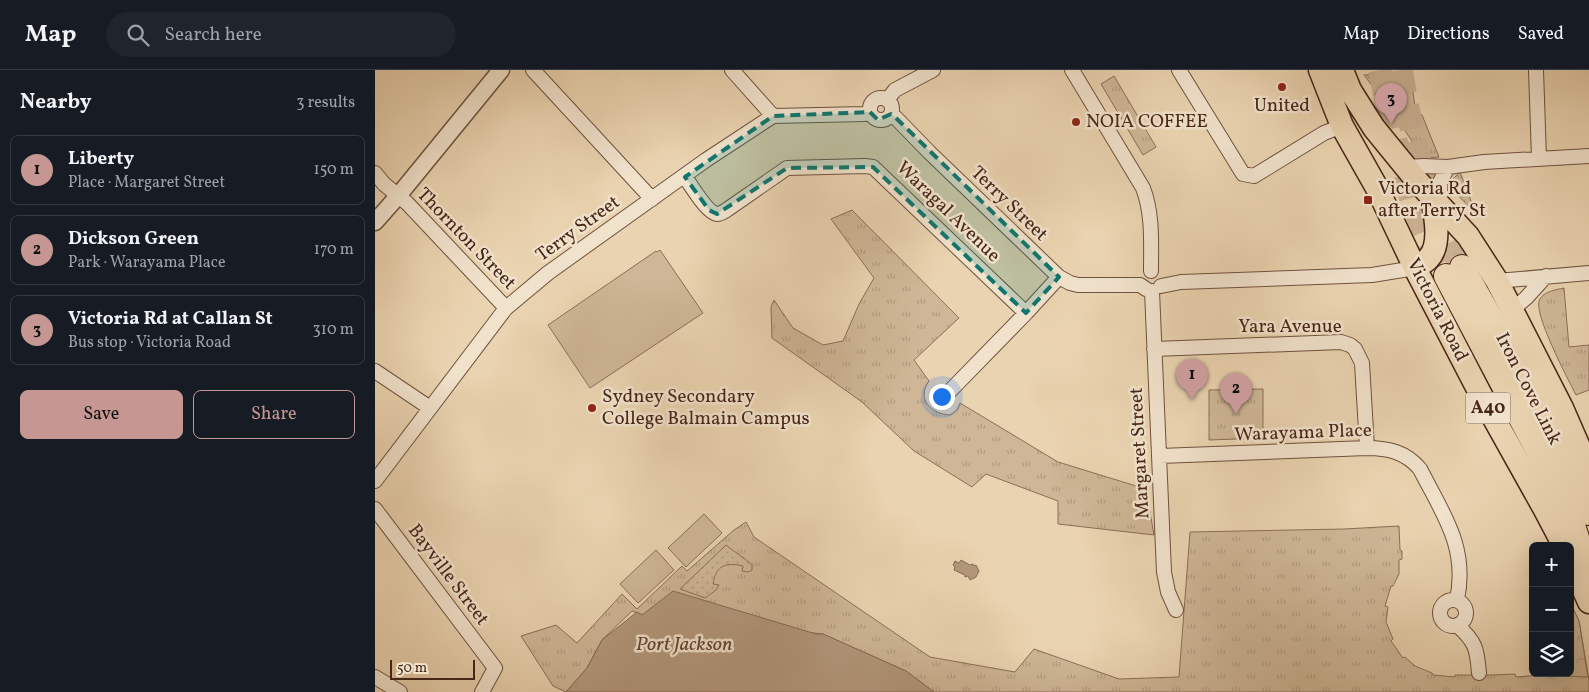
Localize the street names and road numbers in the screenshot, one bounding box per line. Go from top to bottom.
street label: Waragal Avenue [890,156,1006,268]
street label: Terry Street [965,161,1054,248]
street label: Thornton Street [410,182,522,296]
street label: Terry Street [531,189,626,268]
street label: Victoria Road [1400,254,1474,366]
street label: Yara Avenue [1238,314,1342,340]
street label: Iron Cove Link [1489,328,1567,450]
street label: Margaret Street [1124,386,1156,519]
road number: A40 [1465,392,1511,423]
street label: Warayama Place [1234,418,1372,448]
street label: Bayville Street [401,519,495,631]

